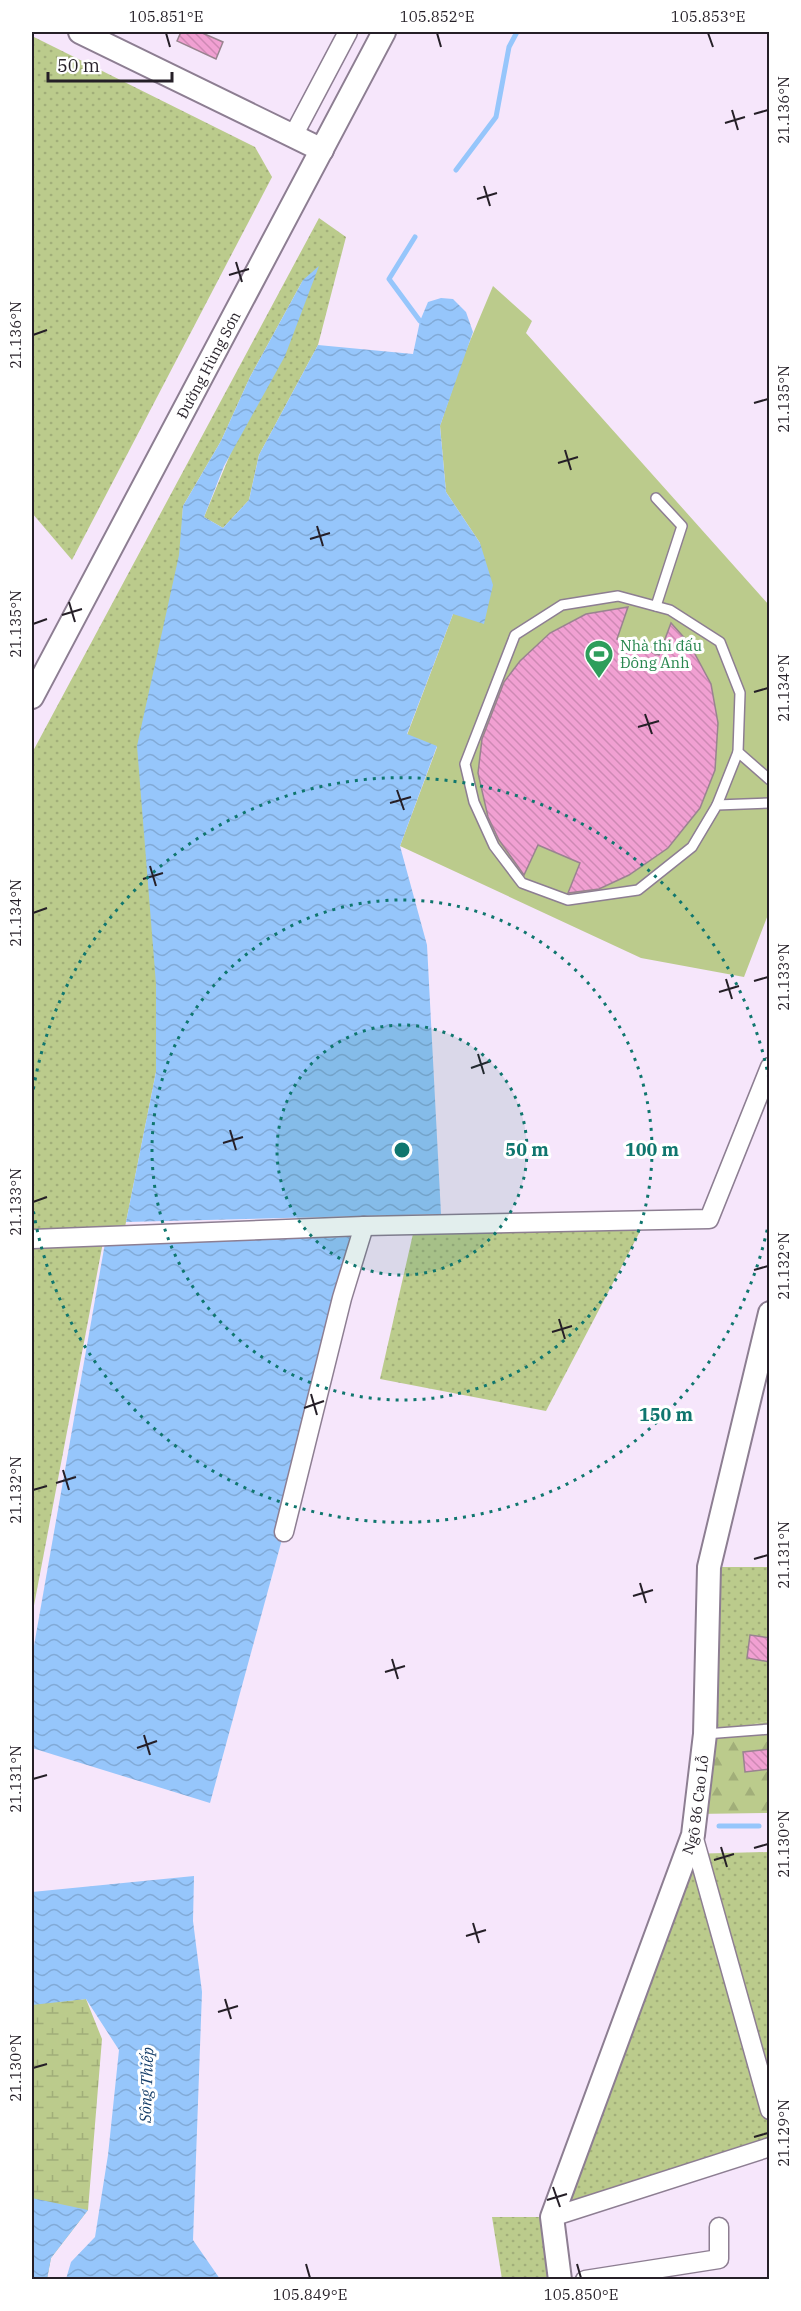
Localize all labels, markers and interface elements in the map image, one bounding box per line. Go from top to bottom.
text: 105.851°E [129,7,203,26]
text: 105.852°E [400,7,474,26]
text: 105.853°E [671,7,745,26]
scale bar [48,45,172,83]
text: 50 m [57,54,100,77]
text: 21.136°N [774,76,793,144]
text: 21.136°N [6,301,25,369]
street label: Đường Hùng Sơn [172,307,244,422]
text: 21.135°N [774,365,793,433]
text: 21.135°N [6,590,25,658]
place label: Nhà thi đấu Đông Anh [620,636,702,672]
sports icon: Nhà thi đấu Đông Anh [583,638,615,680]
text: 21.134°N [774,654,793,722]
text: 21.134°N [6,879,25,947]
text: 21.133°N [774,943,793,1011]
text: 50 m [505,1138,549,1161]
text: 100 m [625,1138,680,1161]
centre of rings [392,1140,412,1160]
text: 21.133°N [6,1168,25,1236]
text: 21.132°N [774,1232,793,1300]
text: 150 m [639,1403,694,1426]
text: 21.132°N [6,1456,25,1524]
text: 21.131°N [774,1521,793,1589]
text: 21.131°N [6,1745,25,1813]
street label: Ngõ 86 Cao Lỗ [677,1754,712,1857]
text: 21.130°N [774,1810,793,1878]
text: 21.130°N [6,2034,25,2102]
water label: Sông Thiếp [135,2047,157,2124]
text: 21.129°N [774,2099,793,2167]
text: 105.849°E [273,2285,347,2304]
text: 105.850°E [544,2285,618,2304]

